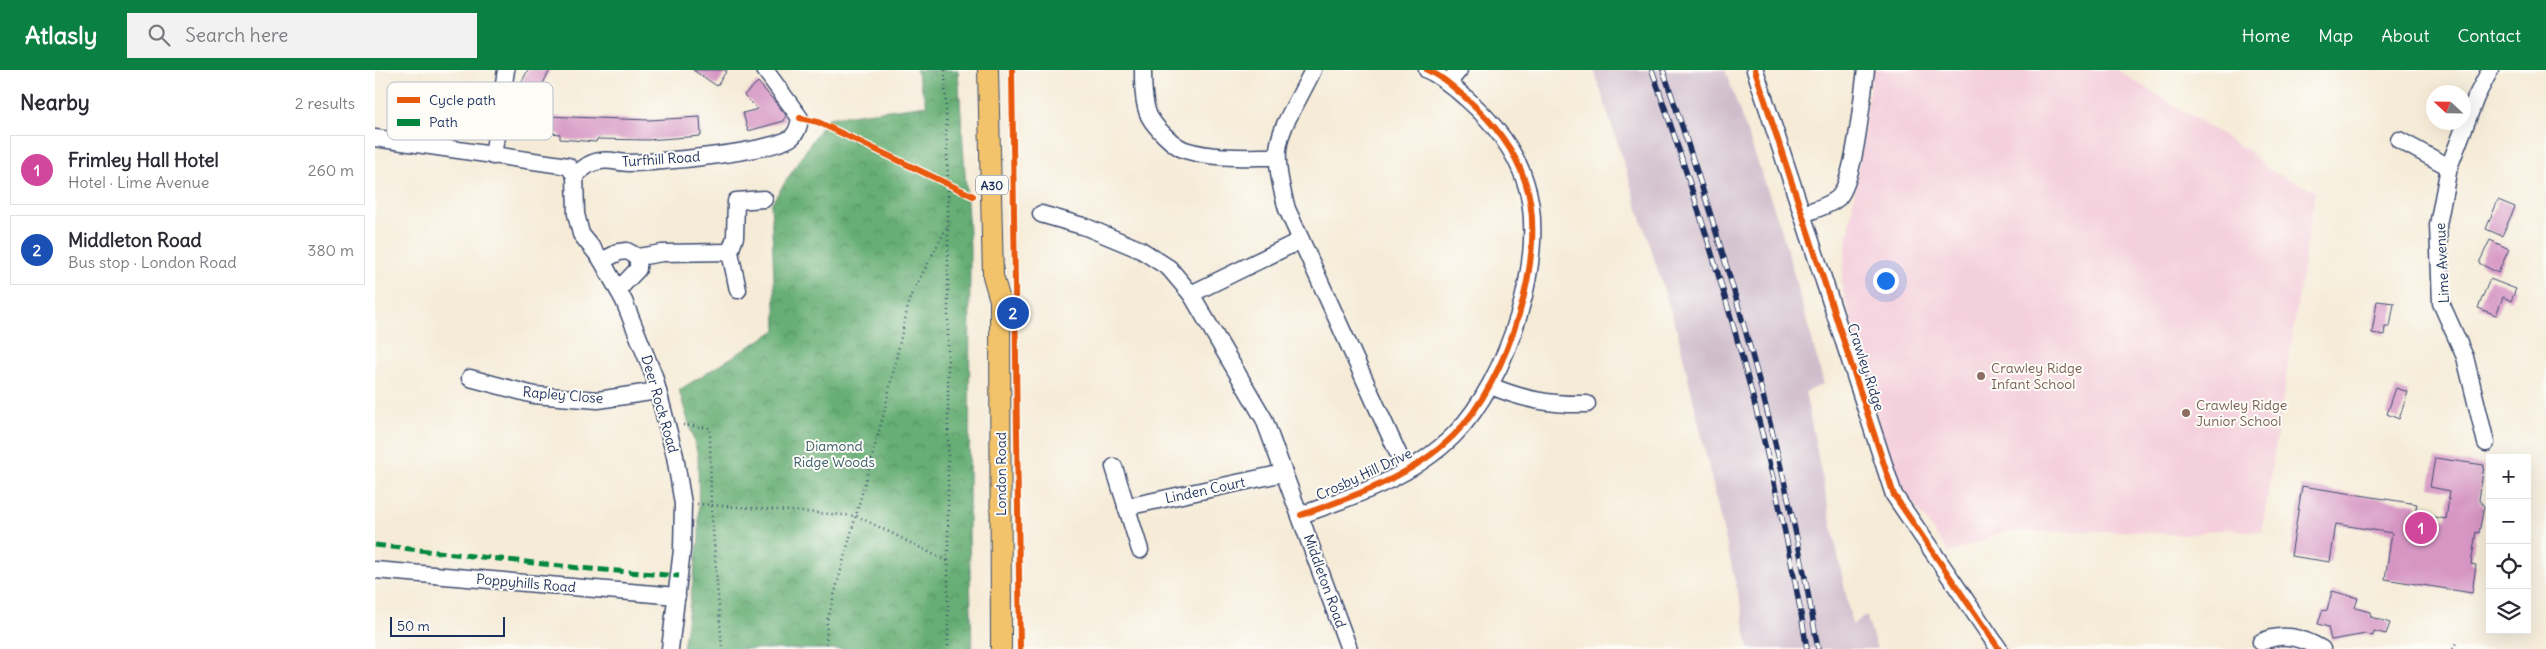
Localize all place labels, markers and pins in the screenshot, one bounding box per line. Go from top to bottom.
pin: 2 [997,294,1029,332]
place label: Crawley Ridge Infant School [1991,359,2082,393]
marker: Crawley Ridge Infant School [1975,370,1987,382]
place label: Crawley Ridge Junior School [2196,396,2287,430]
marker: Crawley Ridge Junior School [2180,407,2192,419]
pin: 1 [2405,509,2437,547]

